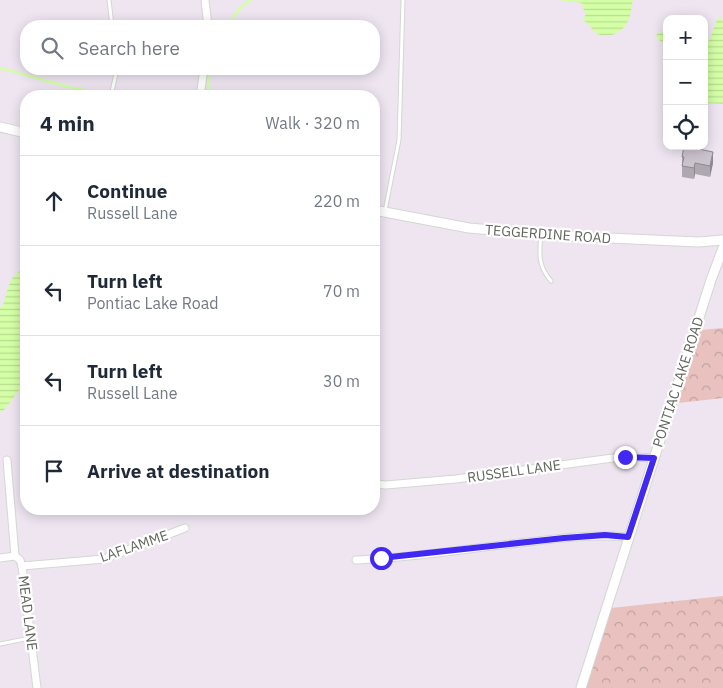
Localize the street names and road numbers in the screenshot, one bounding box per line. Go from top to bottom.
street label: TEGGERDINE ROAD [485,221,611,247]
street label: PONTIAC LAKE ROAD [648,315,708,449]
street label: RUSSELL LANE [466,456,562,486]
street label: LAFLAMME [97,526,171,566]
street label: MEAD LANE [14,574,42,652]

